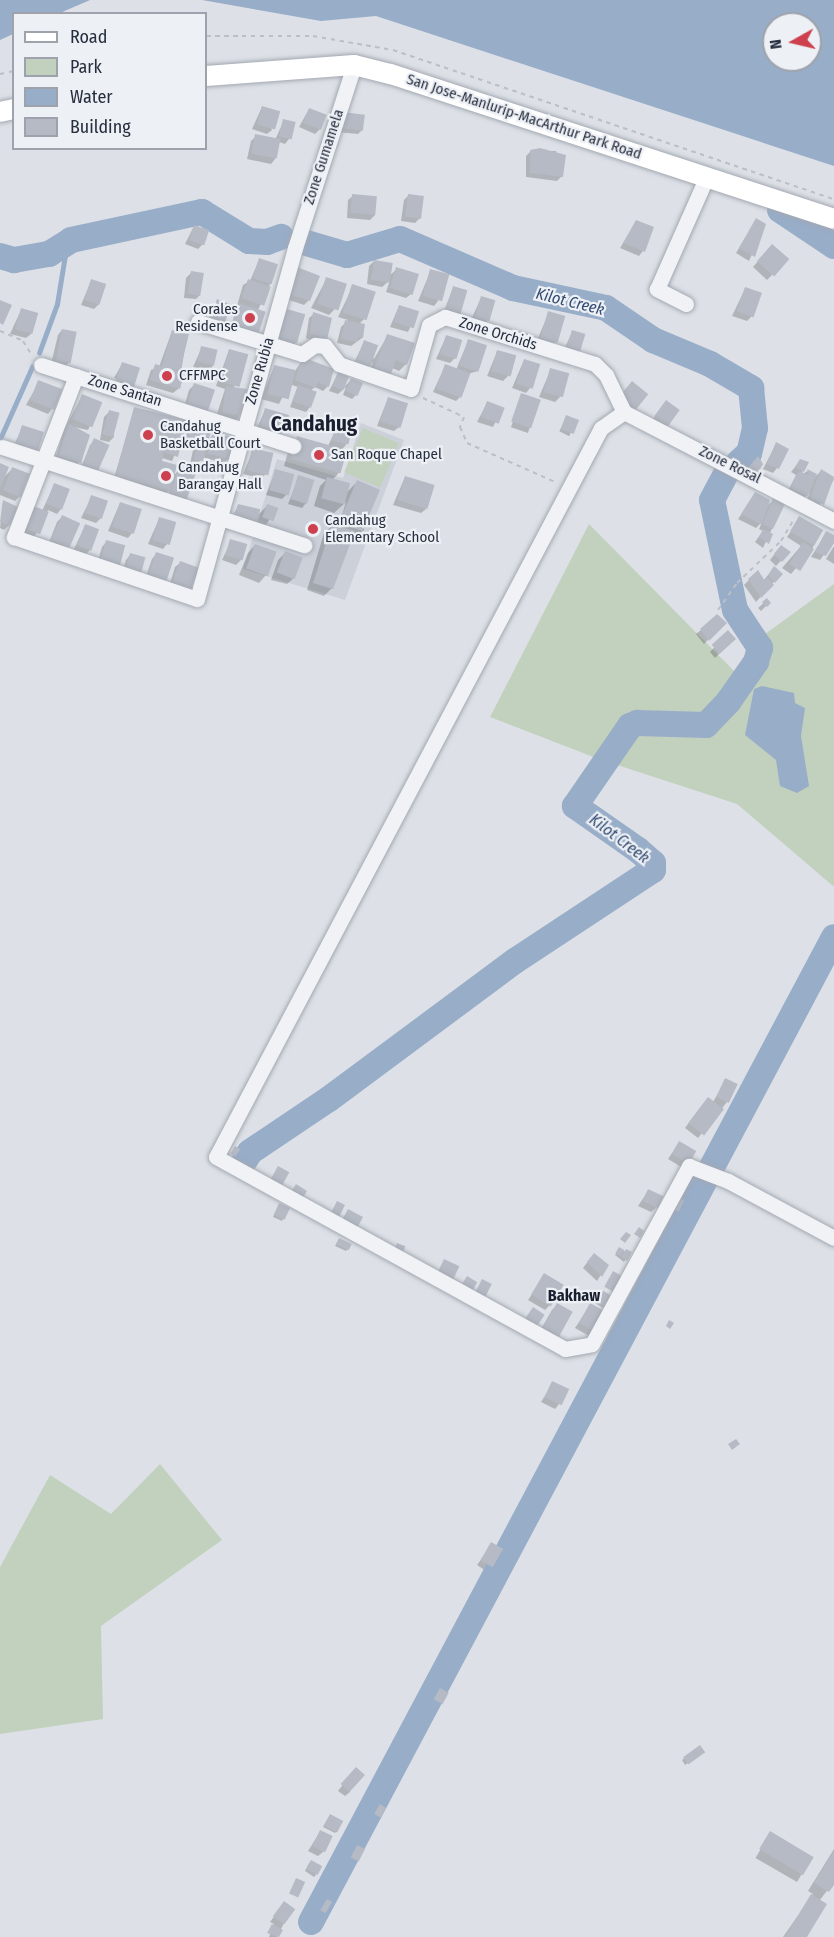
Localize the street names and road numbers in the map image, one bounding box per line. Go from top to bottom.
street label: San Jose-Manlurip-MacArthur Park Road [404,70,644,164]
street label: Zone Gumamela [300,107,348,207]
street label: Zone Orchids [457,314,539,354]
street label: Zone Rubia [242,336,278,406]
street label: Zone Santan [86,371,164,411]
street label: Zone Rosal [696,442,764,488]

